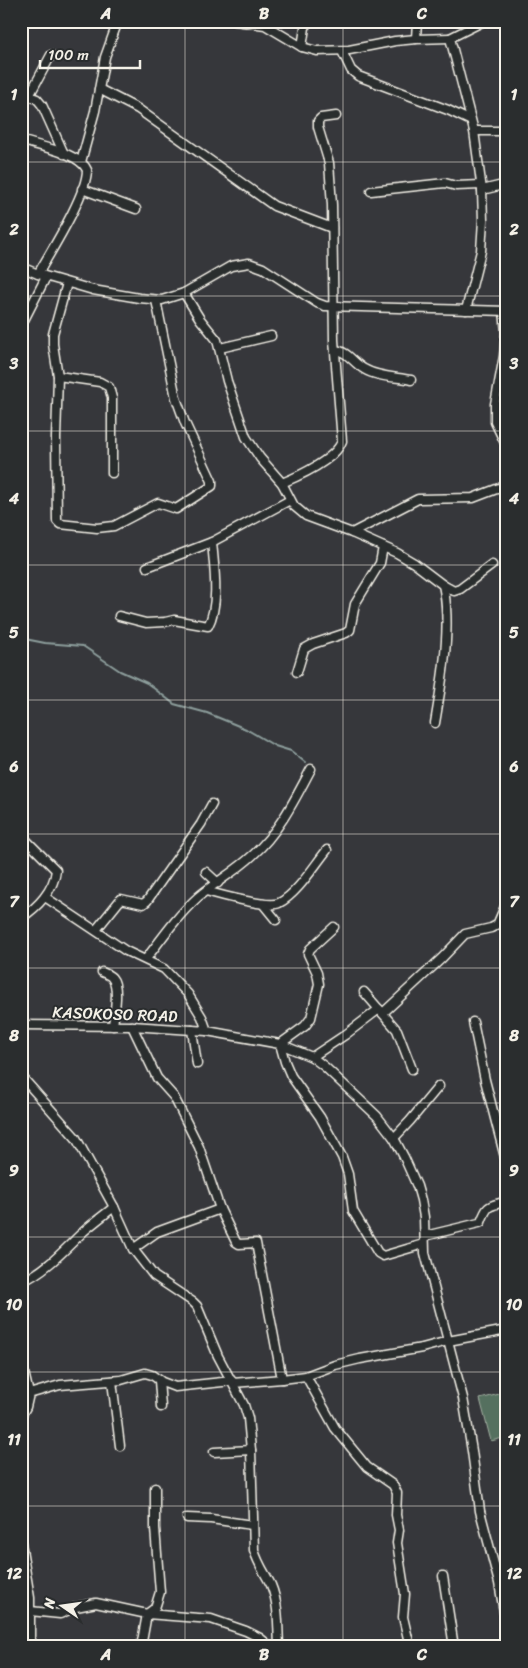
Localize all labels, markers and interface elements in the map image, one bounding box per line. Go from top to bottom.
text: A [100,0,111,28]
text: B [259,0,270,28]
text: C [416,0,428,28]
scale bar [40,38,140,70]
text: 100 m [48,42,89,68]
text: 1 [11,80,18,109]
text: 1 [511,80,518,109]
text: 2 [8,215,19,244]
text: 2 [508,215,519,244]
text: 3 [9,349,19,378]
text: 3 [509,349,519,378]
text: 4 [8,484,19,513]
text: 4 [508,484,519,513]
text: 5 [9,618,19,647]
text: 5 [509,618,519,647]
text: 6 [8,752,19,781]
text: 6 [508,752,519,781]
text: 7 [9,887,20,916]
text: 7 [509,887,520,916]
street label: KASOKOSO ROAD [52,997,179,1031]
text: 8 [8,1021,19,1050]
text: 8 [508,1021,519,1050]
text: 9 [9,1156,19,1185]
text: 9 [509,1156,519,1185]
text: 10 [6,1290,22,1319]
text: 10 [506,1290,522,1319]
text: 11 [7,1425,21,1454]
text: 11 [507,1425,521,1454]
text: 12 [6,1559,23,1588]
text: 12 [506,1559,523,1588]
north arrow [38,1580,88,1630]
text: N [36,1595,63,1612]
text: A [100,1640,111,1668]
text: B [259,1640,270,1668]
text: C [416,1640,428,1668]

